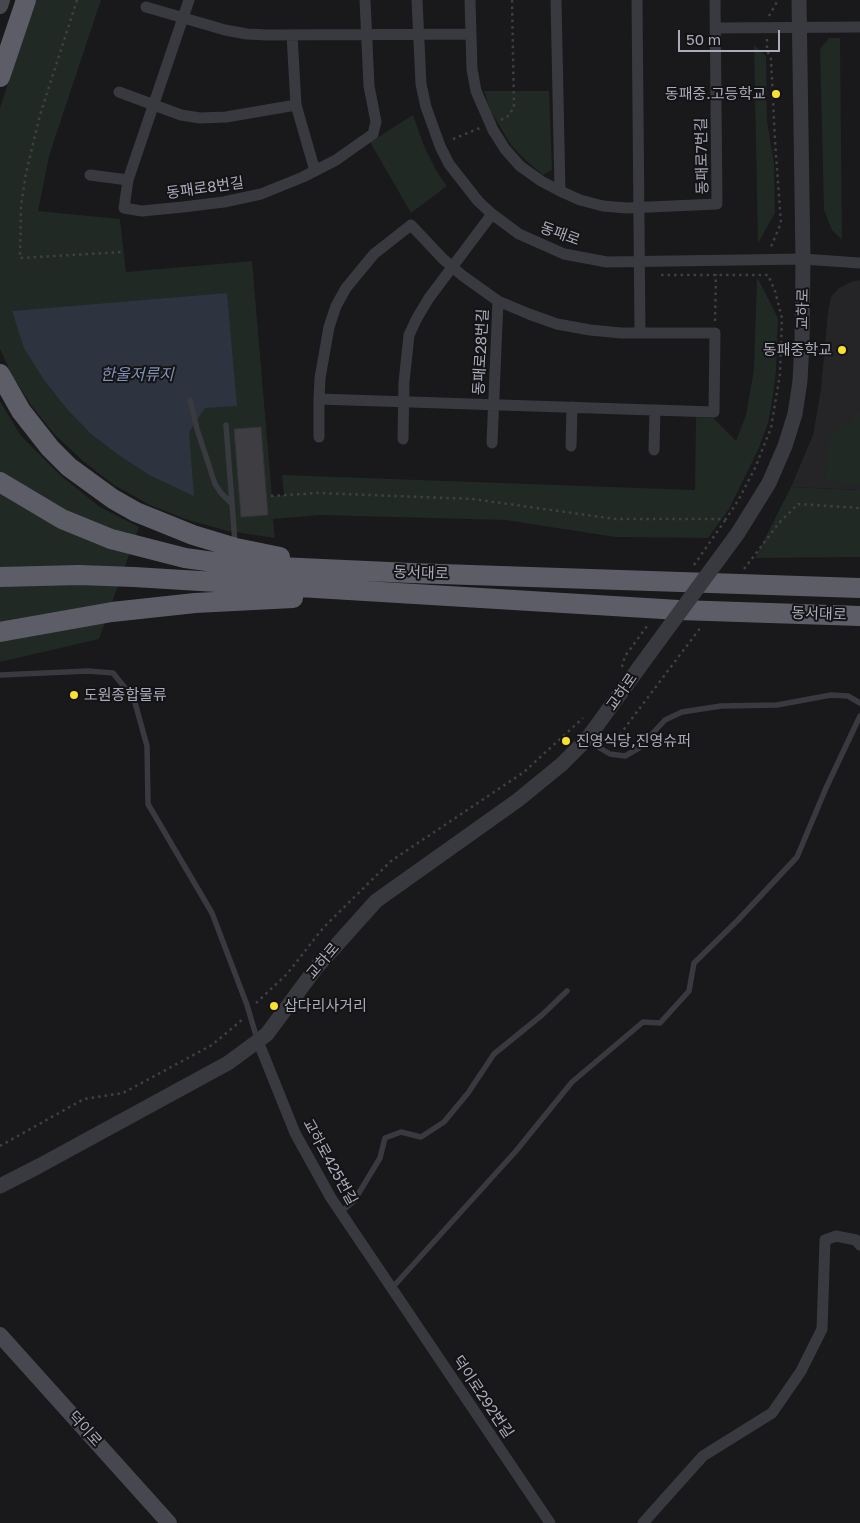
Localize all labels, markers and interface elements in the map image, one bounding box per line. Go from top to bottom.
scale bar [680,20,782,52]
text: 50 m [686,30,721,48]
place label: 동패중.고등학교 [665,85,766,103]
marker: 동패중.고등학교 [770,88,782,100]
street label: 동패로7번길 [692,117,712,195]
street label: 동패로8번길 [165,174,245,202]
street label: 동패로 [537,218,583,250]
street label: 교하로 [794,288,812,330]
street label: 동패로28번길 [470,308,492,396]
place label: 동패중학교 [763,341,832,359]
marker: 동패중학교 [836,344,848,356]
water label: 한울저류지 [100,365,174,385]
street label: 동서대로 [393,563,449,583]
street label: 동서대로 [791,604,847,624]
street label: 교하로 [603,670,641,714]
place label: 도원종합물류 [84,686,167,704]
marker: 도원종합물류 [68,689,80,701]
place label: 진영식당,진영슈퍼 [576,732,691,750]
marker: 진영식당,진영슈퍼 [560,735,572,747]
street label: 교하로 [303,939,343,983]
place label: 삽다리사거리 [284,997,367,1015]
marker: 삽다리사거리 [268,1000,280,1012]
street label: 교하로425번길 [299,1116,361,1208]
street label: 덕이로292번길 [449,1352,517,1442]
street label: 덕이로 [64,1408,106,1450]

